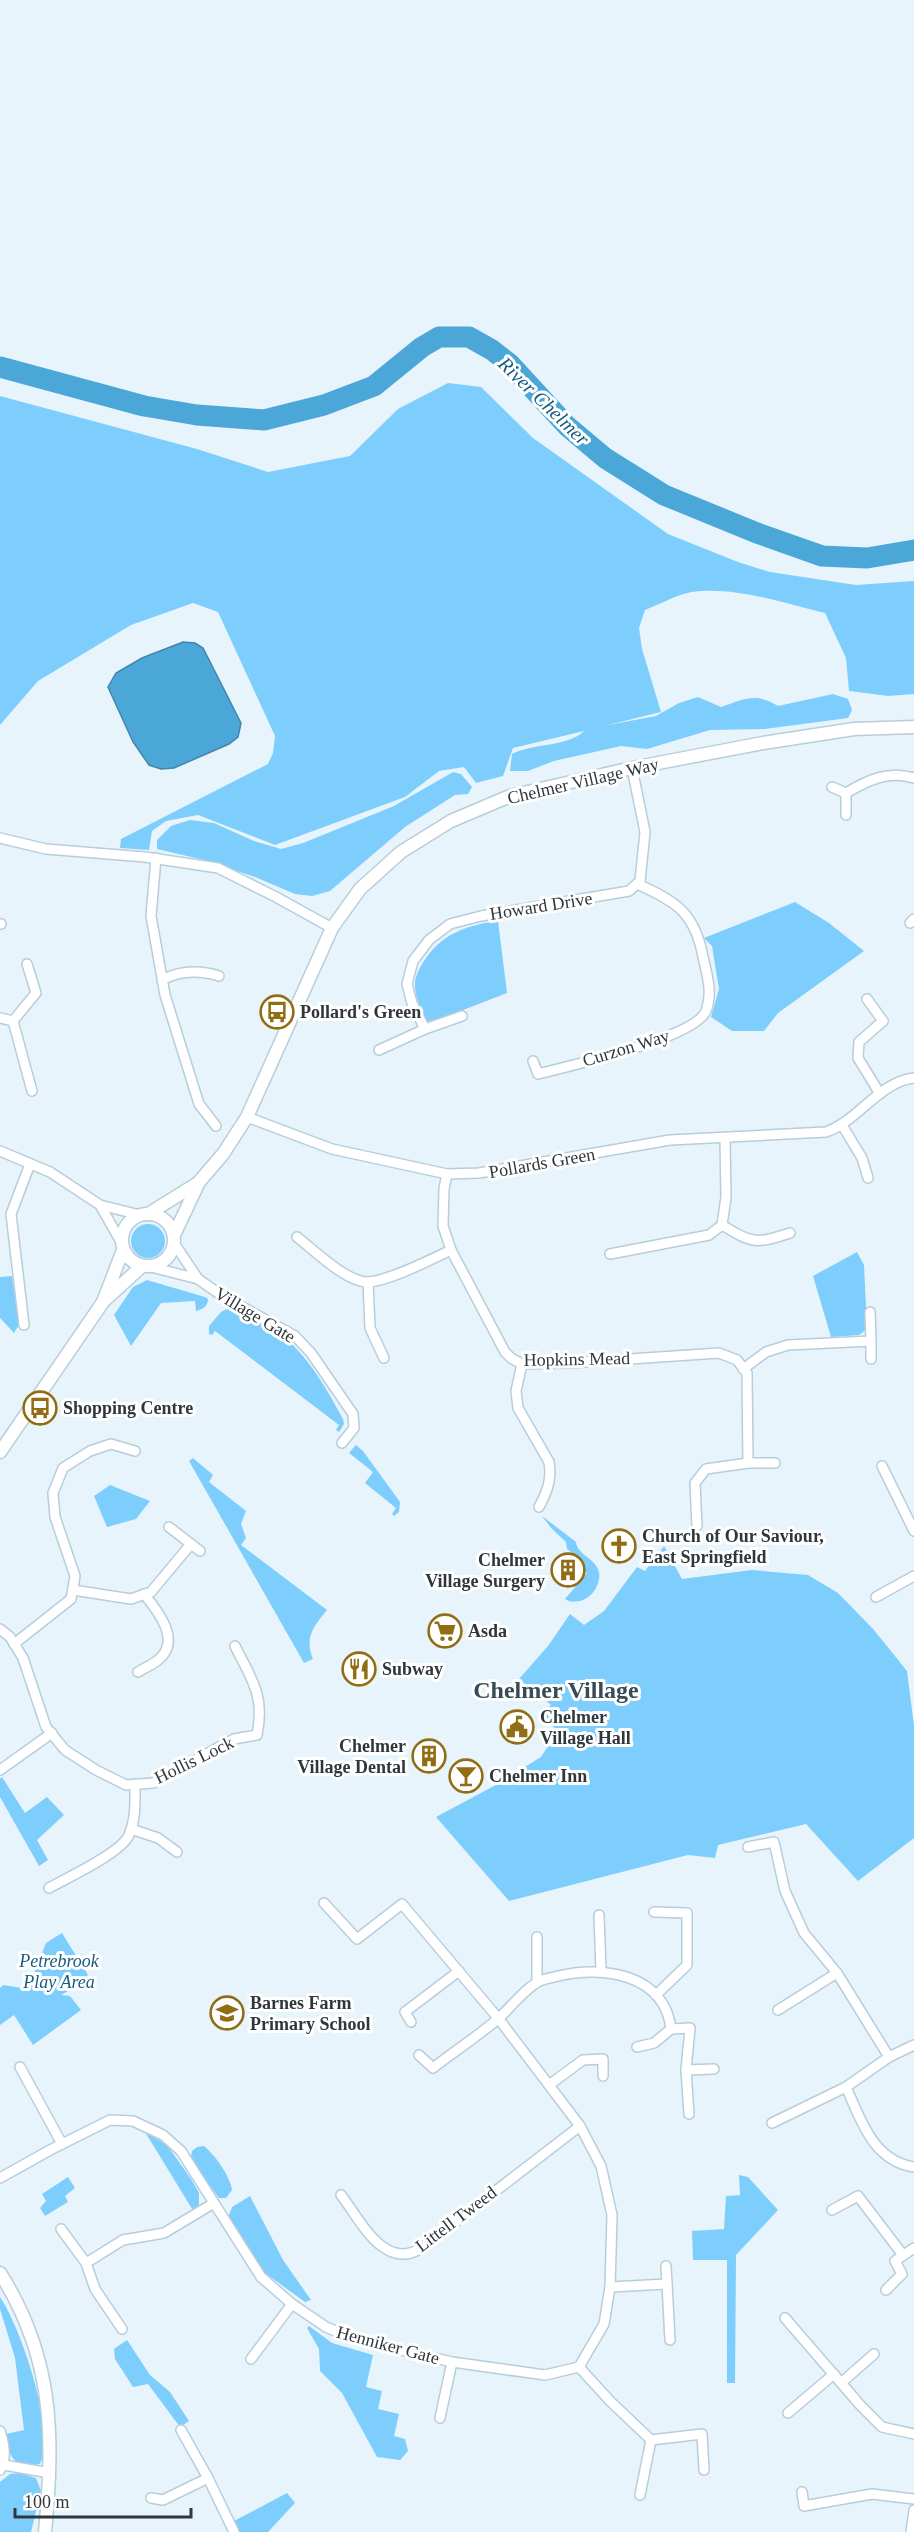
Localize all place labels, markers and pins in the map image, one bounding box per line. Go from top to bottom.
bus stop icon: Pollard's Green [259,994,295,1030]
place label: Pollard's Green [300,1002,421,1022]
bus stop icon: Shopping Centre [22,1390,58,1426]
place label: Shopping Centre [63,1398,193,1418]
place label: Church of Our Saviour, East Springfield [642,1526,824,1567]
church icon: Church of Our Saviour, East Springfield [601,1528,637,1564]
place label: Chelmer Village Surgery [425,1550,545,1591]
building icon: Chelmer Village Surgery [550,1552,586,1588]
supermarket icon: Asda [427,1613,463,1649]
place label: Asda [468,1621,507,1641]
restaurant icon: Subway [341,1651,377,1687]
place label: Subway [382,1659,443,1679]
place label: Chelmer Village Hall [540,1707,631,1748]
public building icon: Chelmer Village Hall [499,1709,535,1745]
place label: Chelmer Village Dental [297,1736,406,1777]
building icon: Chelmer Village Dental [411,1738,447,1774]
bar icon: Chelmer Inn [448,1758,484,1794]
place label: Chelmer Inn [489,1766,587,1786]
place label: Barnes Farm Primary School [250,1993,370,2034]
school or university icon: Barnes Farm Primary School [209,1995,245,2031]

